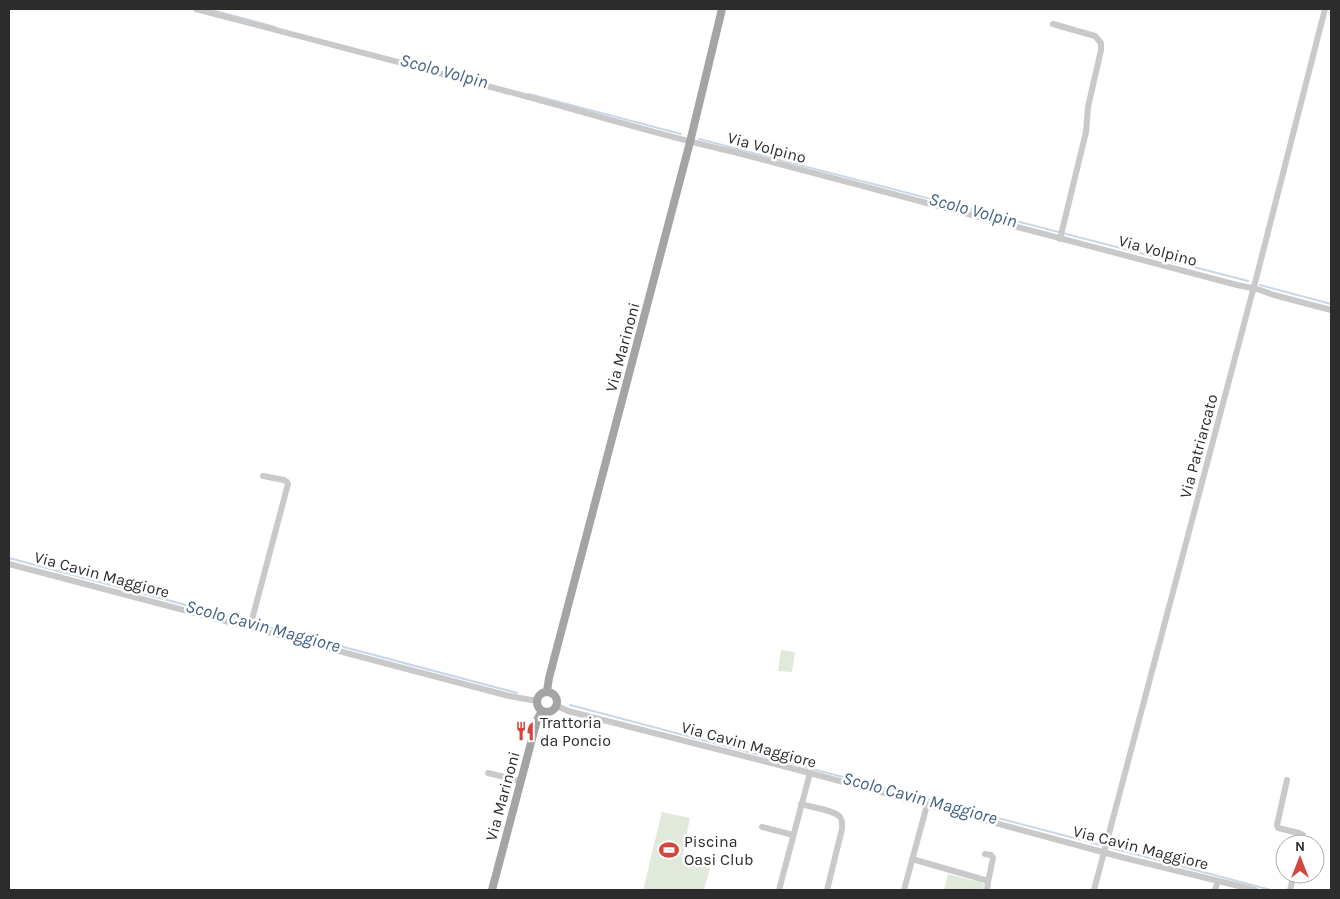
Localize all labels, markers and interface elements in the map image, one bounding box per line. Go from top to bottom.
water label: Scolo Volpin [397,49,491,93]
street label: Via Volpino [725,128,808,167]
water label: Scolo Volpin [926,188,1020,232]
street label: Via Volpino [1116,231,1199,270]
street label: Via Marinoni [601,300,644,394]
street label: Via Patriarcato [1175,392,1222,500]
street label: Via Cavin Maggiore [32,547,172,602]
water label: Scolo Cavin Maggiore [183,595,343,657]
place label: Trattoria da Poncio [540,713,611,750]
street label: Via Cavin Maggiore [679,717,819,772]
restaurant icon: Trattoria da Poncio [514,720,536,742]
street label: Via Marinoni [481,749,524,843]
water label: Scolo Cavin Maggiore [840,767,1000,829]
street label: Via Cavin Maggiore [1071,821,1211,874]
place label: Piscina Oasi Club [684,832,754,869]
north arrow [1275,834,1325,884]
text: N [1295,838,1305,855]
sports icon: Piscina Oasi Club [658,839,680,861]

